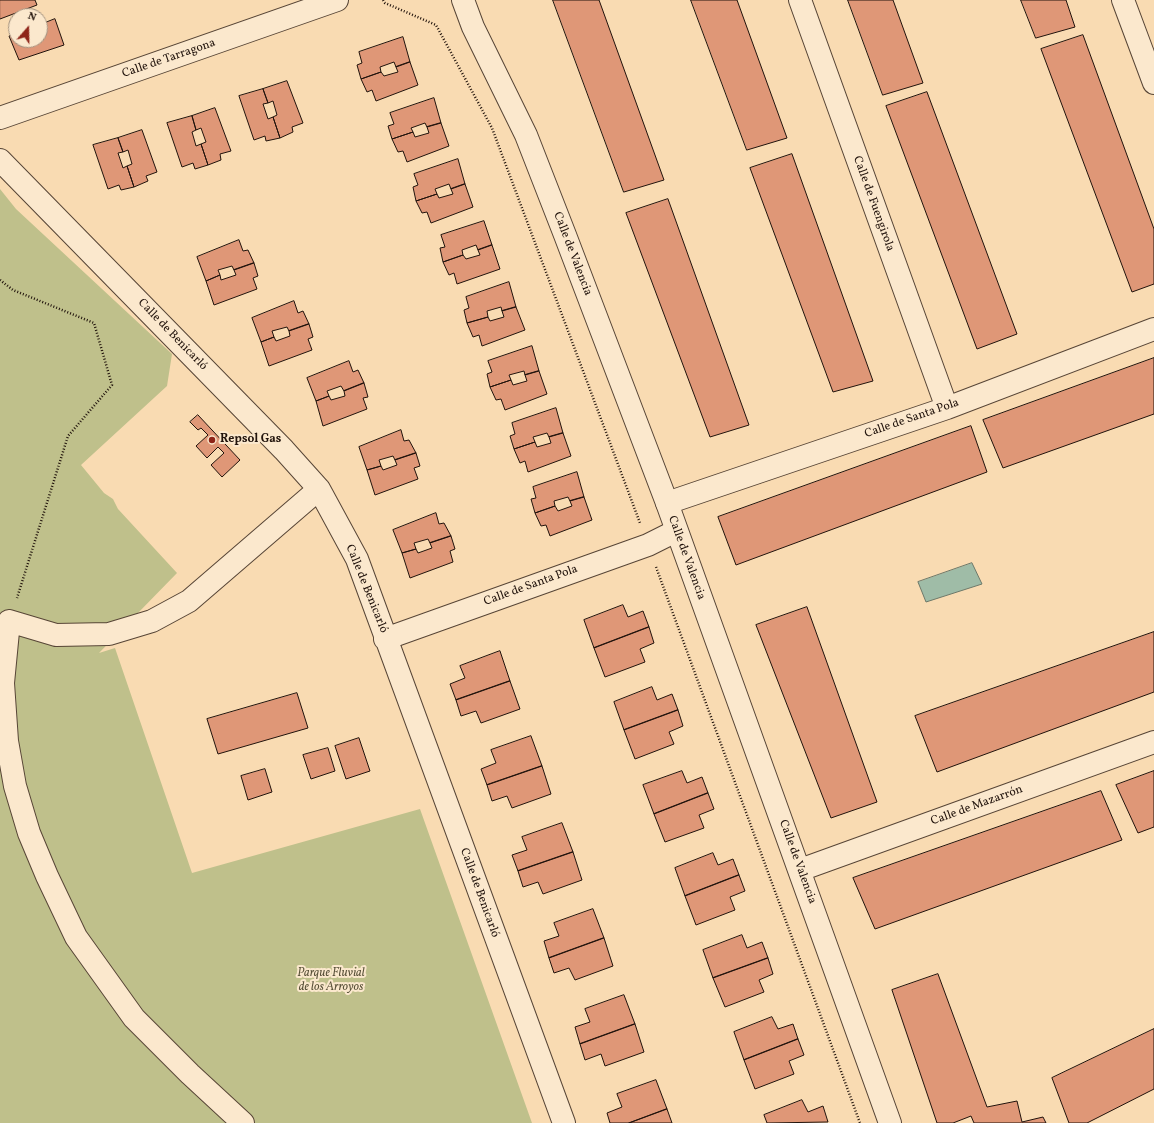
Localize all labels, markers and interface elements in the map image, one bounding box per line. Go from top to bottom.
north arrow [8,8,48,48]
text: N [26,9,38,26]
street label: Calle de Tarragona [120,36,218,82]
street label: Calle de Fuengirola [849,154,897,254]
street label: Calle de Valencia [549,210,595,298]
street label: Calle de Benicarló [134,296,210,374]
street label: Calle de Santa Pola [863,396,961,442]
place label: Repsol Gas [220,433,281,447]
marker: Repsol Gas [207,435,217,445]
street label: Calle de Valencia [664,514,708,602]
street label: Calle de Benicarló [342,543,390,635]
street label: Calle de Santa Pola [482,562,580,610]
street label: Calle de Mazarrón [929,783,1025,829]
street label: Calle de Valencia [775,818,819,906]
street label: Calle de Benicarló [456,846,502,940]
park label: Parque Fluvial de los Arroyos [297,967,365,995]

